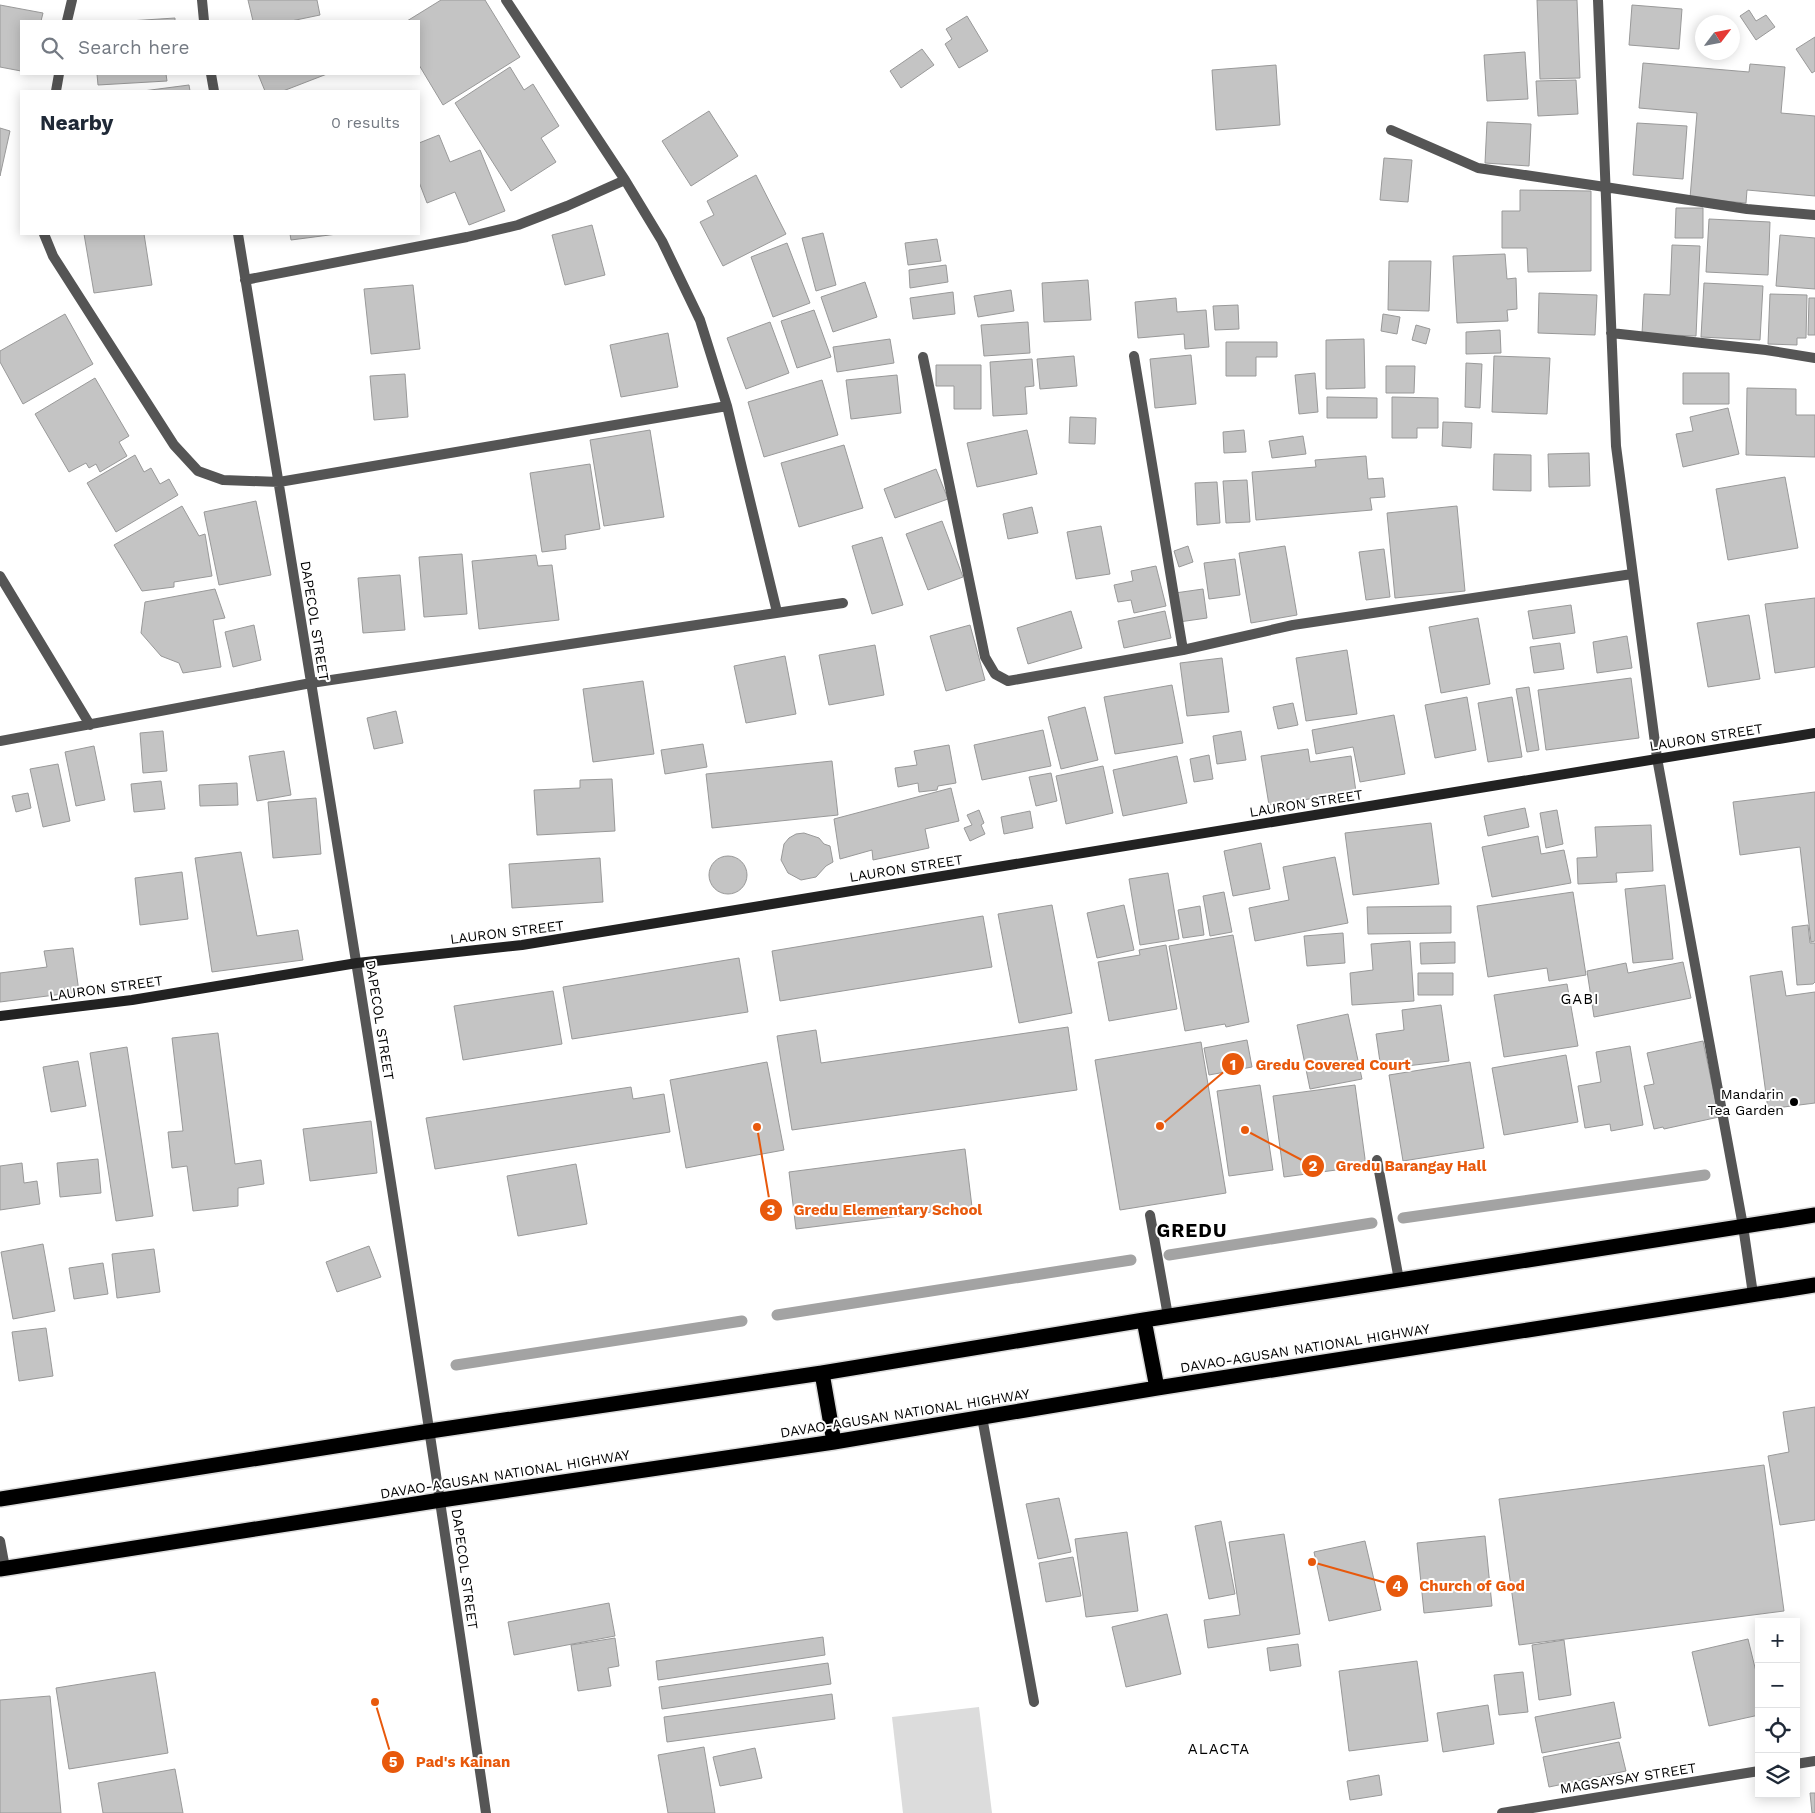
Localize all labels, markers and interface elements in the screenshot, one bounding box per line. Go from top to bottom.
north arrow [1695,15,1740,60]
search box [20,20,420,75]
icon: search [38,34,66,62]
text: Search here [78,36,189,59]
text: Nearby [40,110,113,135]
text: 0 results [331,113,400,132]
street label: DAPECOL STREET [298,560,333,683]
street label: LAURON STREET [1648,720,1764,754]
street label: LAURON STREET [1248,786,1364,820]
street label: LAURON STREET [848,851,964,885]
street label: LAURON STREET [449,917,565,947]
street label: DAPECOL STREET [363,959,398,1082]
street label: LAURON STREET [48,972,164,1004]
district label: GABI [1561,990,1600,1008]
callout: Gredu Covered Court [1220,1049,1420,1079]
text: 1 [1230,1056,1236,1074]
text: Gredu Covered Court [1256,1056,1411,1074]
place label: Mandarin Tea Garden [1708,1086,1784,1118]
marker: Mandarin Tea Garden [1788,1096,1800,1108]
callout: Gredu Barangay Hall [1301,1151,1497,1181]
text: 2 [1309,1157,1318,1175]
text: Gredu Barangay Hall [1336,1157,1486,1175]
callout: Gredu Elementary School [758,1195,992,1225]
text: 3 [767,1201,776,1219]
text: Gredu Elementary School [794,1201,982,1219]
district label: GREDU [1157,1219,1227,1242]
street label: DAVAO-AGUSAN NATIONAL HIGHWAY [1179,1320,1431,1376]
street label: DAVAO-AGUSAN NATIONAL HIGHWAY [779,1385,1031,1441]
street label: DAVAO-AGUSAN NATIONAL HIGHWAY [379,1446,631,1502]
street label: DAPECOL STREET [449,1508,481,1631]
callout: Church of God [1384,1571,1535,1601]
text: 4 [1392,1577,1402,1595]
text: Church of God [1419,1577,1525,1595]
map controls [1755,1618,1800,1798]
button: + [1755,1618,1800,1663]
button: − [1755,1663,1800,1708]
button: locate [1755,1708,1800,1753]
district label: ALACTA [1188,1740,1250,1758]
callout: Pad's Kainan [380,1747,520,1777]
text: 5 [389,1753,398,1771]
text: Pad's Kainan [416,1753,510,1771]
button: layers [1755,1753,1800,1798]
street label: MAGSAYSAY STREET [1559,1759,1698,1797]

